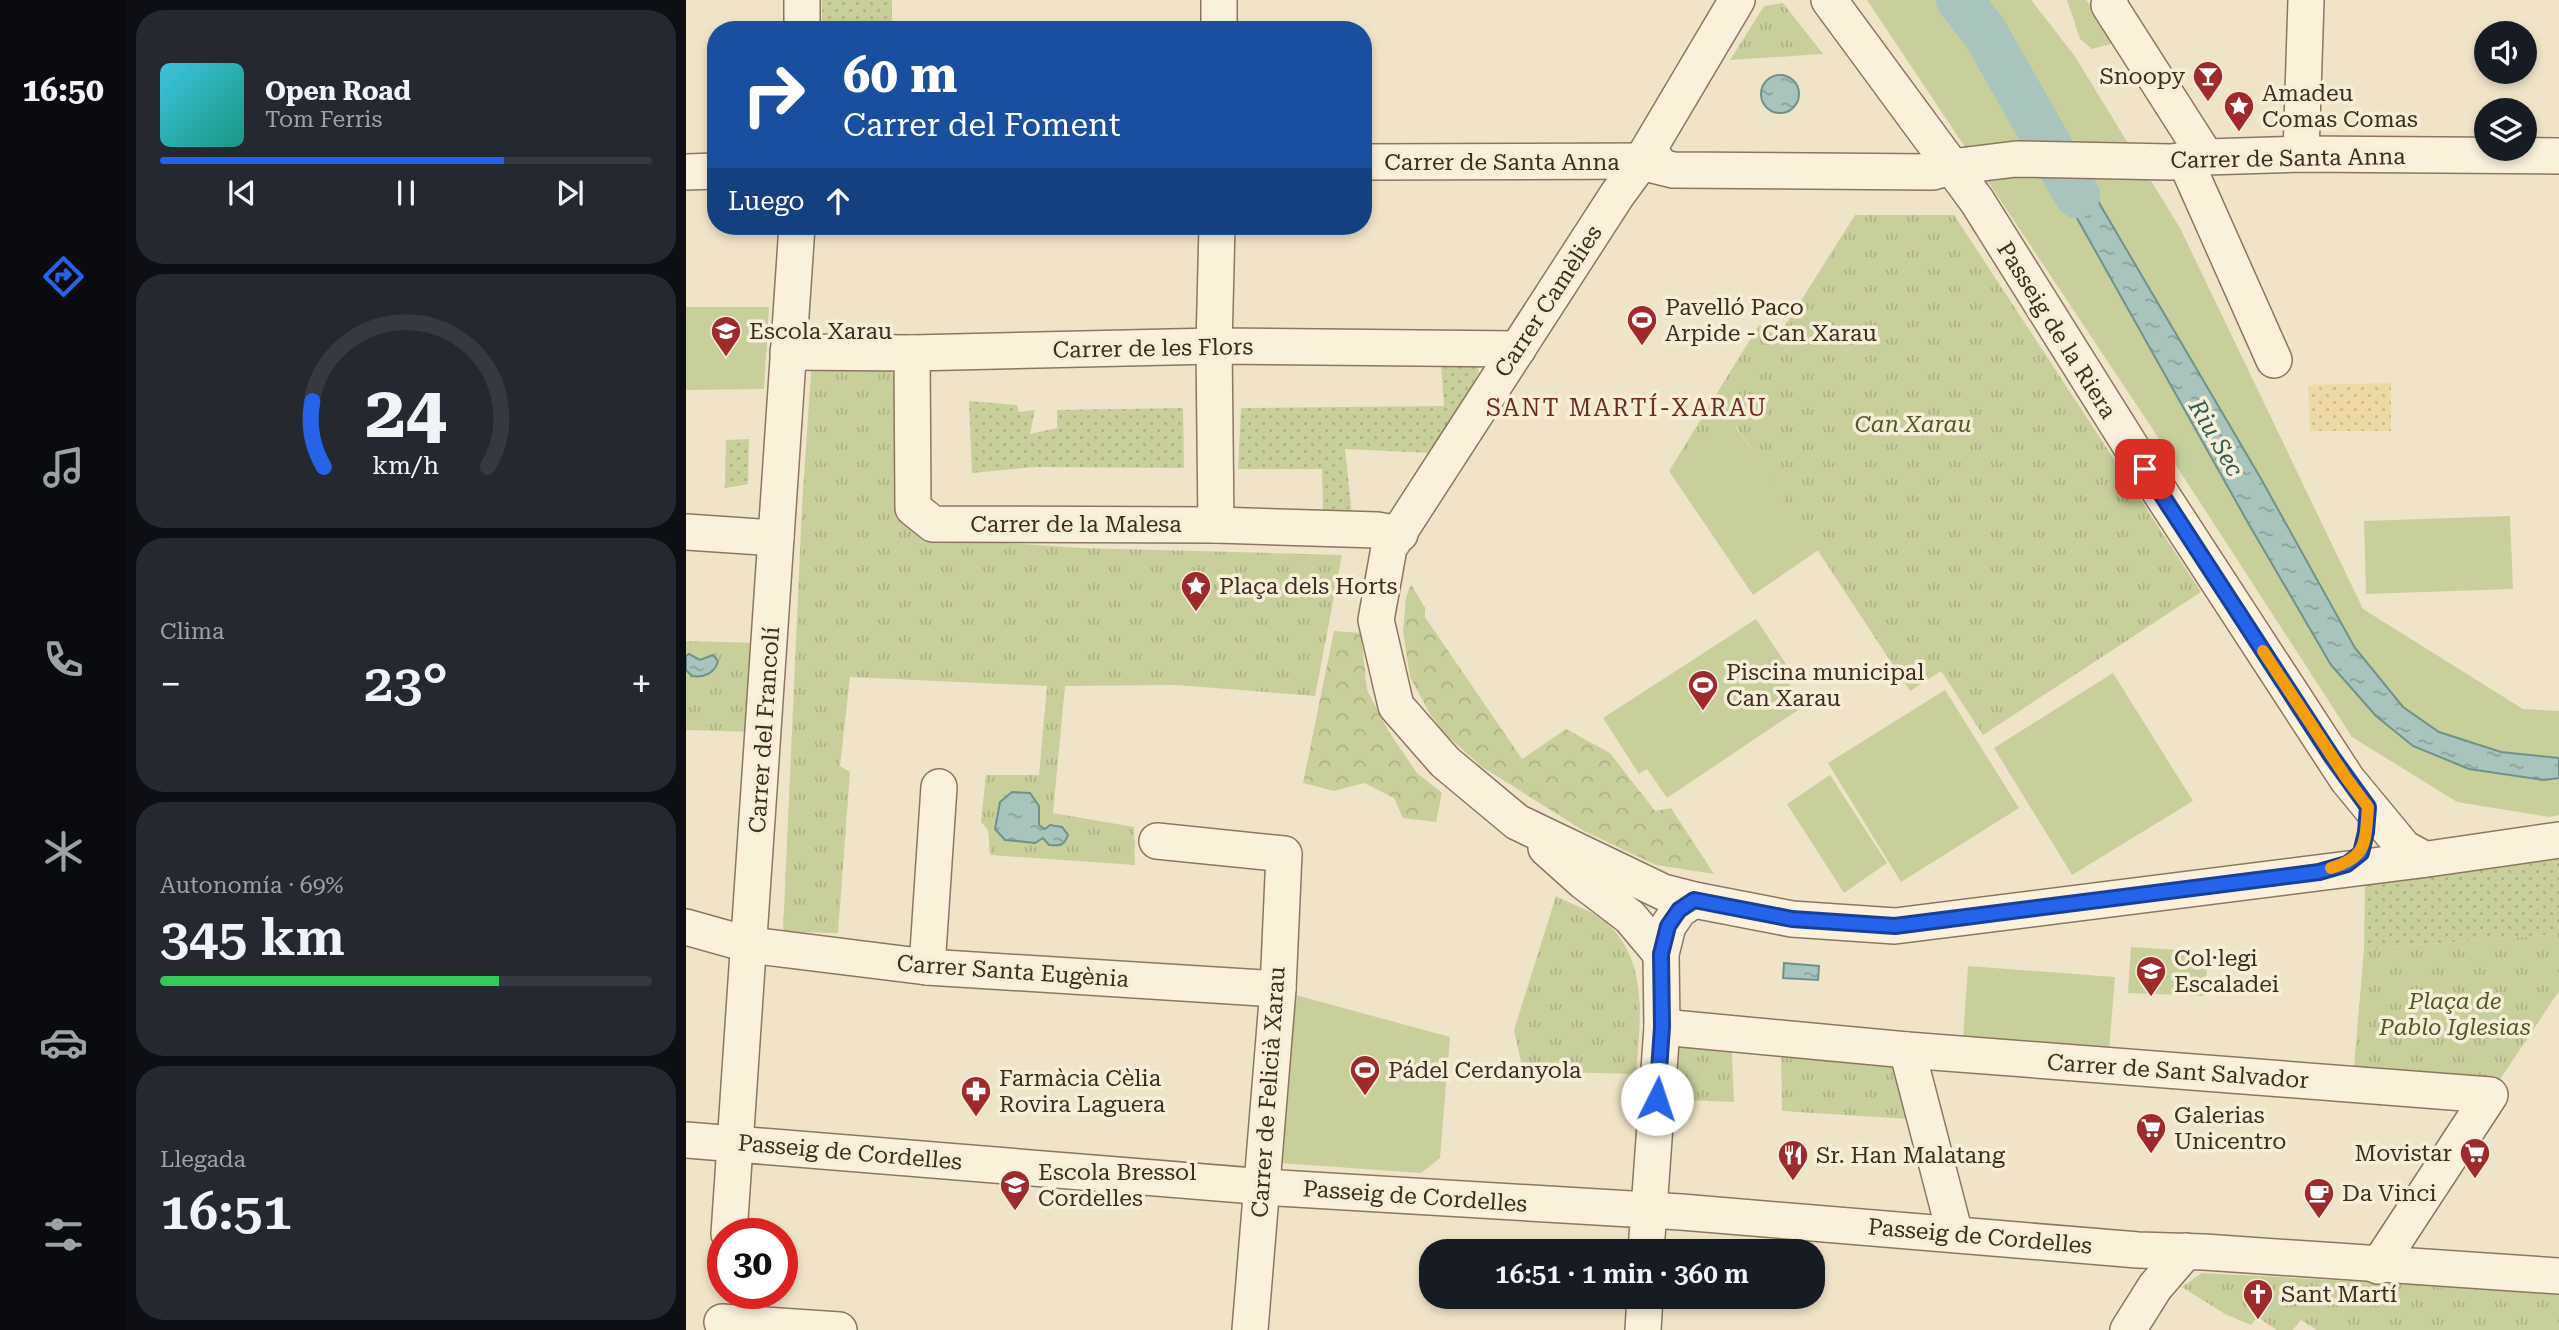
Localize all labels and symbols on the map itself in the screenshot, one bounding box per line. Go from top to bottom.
bar icon: Snoopy [2191,59,2225,103]
place label: Snoopy [2099,63,2185,90]
place label: Amadeu Comas Comas [2262,80,2418,133]
place icon: Amadeu Comas Comas [2222,89,2256,133]
street label: Carrer de Santa Anna [2170,143,2406,174]
street label: Carrer de Santa Anna [1384,149,1620,176]
street label: Carrer Camèlies [1489,220,1608,382]
street label: Passeig de la Riera [1991,237,2122,424]
place label: Pavelló Paco Arpide - Can Xarau [1665,294,1877,347]
sports icon: Pavelló Paco Arpide - Can Xarau [1625,303,1659,347]
school or university icon: Escola Xarau [709,314,743,358]
place label: Escola Xarau [749,318,892,345]
street label: Carrer de les Flors [1052,333,1254,364]
district label: SANT MARTÍ-XARAU [1486,393,1768,422]
water label: Riu Sec [2182,394,2249,482]
park label: Can Xarau [1855,411,1971,438]
pin [2115,439,2175,499]
street label: Carrer de la Malesa [970,511,1182,538]
place icon: Plaça dels Horts [1179,569,1213,613]
place label: Plaça dels Horts [1219,573,1398,600]
street label: Carrer del Francolí [744,626,785,834]
place label: Piscina municipal Can Xarau [1726,659,1924,712]
sports icon: Piscina municipal Can Xarau [1686,668,1720,712]
place label: Col·legi Escaladei [2174,945,2279,998]
street label: Carrer Santa Eugènia [896,950,1131,993]
school or university icon: Col·legi Escaladei [2134,954,2168,998]
street label: Carrer de Felicià Xarau [1246,965,1291,1219]
park label: Plaça de Pablo Iglesias [2378,988,2531,1041]
street label: Carrer de Sant Salvador [2046,1049,2310,1094]
sports icon: Pádel Cerdanyola [1348,1053,1382,1097]
place label: Pádel Cerdanyola [1388,1057,1582,1084]
position arrow [1620,1062,1694,1136]
place label: Farmàcia Cèlia Rovira Laguera [999,1065,1166,1118]
pharmacy icon: Farmàcia Cèlia Rovira Laguera [959,1074,993,1118]
place label: Galerias Unicentro [2174,1102,2286,1155]
supermarket icon: Galerias Unicentro [2134,1111,2168,1155]
street label: Passeig de Cordelles [737,1129,963,1176]
supermarket icon: Movistar [2458,1136,2492,1180]
restaurant icon: Sr. Han Malatang [1776,1138,1810,1182]
place label: Movistar [2355,1140,2452,1167]
place label: Sr. Han Malatang [1816,1142,2005,1169]
place label: Escola Bressol Cordelles [1038,1159,1196,1212]
school or university icon: Escola Bressol Cordelles [998,1168,1032,1212]
street label: Passeig de Cordelles [1302,1175,1528,1218]
cafe icon: Da Vinci [2302,1176,2336,1220]
place label: Da Vinci [2342,1180,2437,1207]
street label: Passeig de Cordelles [1867,1213,2093,1260]
speed limit sign: 30 [707,1218,798,1309]
church icon: Sant Martí [2241,1277,2275,1321]
place label: Sant Martí [2281,1281,2397,1308]

